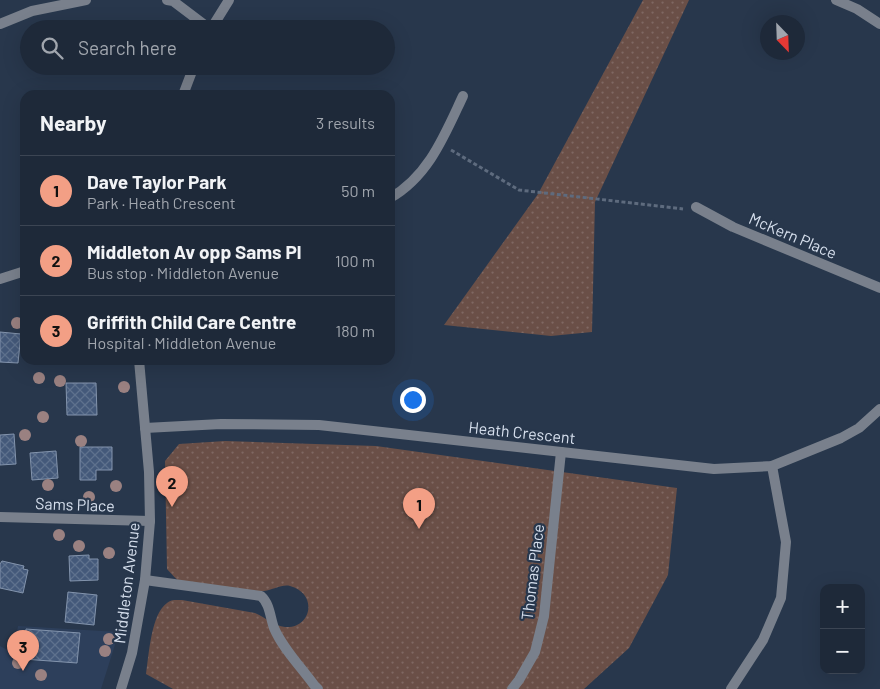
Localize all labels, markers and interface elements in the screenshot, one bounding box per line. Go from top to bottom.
north arrow [760,15,805,60]
search box [20,20,395,75]
icon: search [38,34,66,62]
text: Search here [78,36,177,59]
text: Nearby [40,110,106,135]
text: 3 results [316,113,375,132]
text: Dave Taylor Park [87,170,227,193]
text: 1 [53,181,59,200]
text: 50 m [341,181,375,200]
text: Park · Heath Crescent [87,193,236,212]
street label: McKern Place [746,208,840,262]
text: Middleton Av opp Sams Pl [87,240,301,263]
text: 2 [52,251,60,270]
text: 100 m [335,251,375,270]
text: Bus stop · Middleton Avenue [87,263,279,282]
text: Griffith Child Care Centre [87,310,296,333]
text: 3 [52,321,60,340]
text: 180 m [336,321,375,340]
text: Hospital · Middleton Avenue [87,333,276,352]
your location [400,387,426,413]
street label: Heath Crescent [468,417,576,447]
pin: 2 [156,466,188,507]
pin: 1 [403,488,435,529]
street label: Sams Place [35,493,115,515]
street label: Middleton Avenue [109,521,143,645]
street label: Thomas Place [517,523,547,621]
map controls [820,584,865,674]
button: + [820,584,865,629]
button: − [820,629,865,674]
pin: 3 [7,630,39,671]

